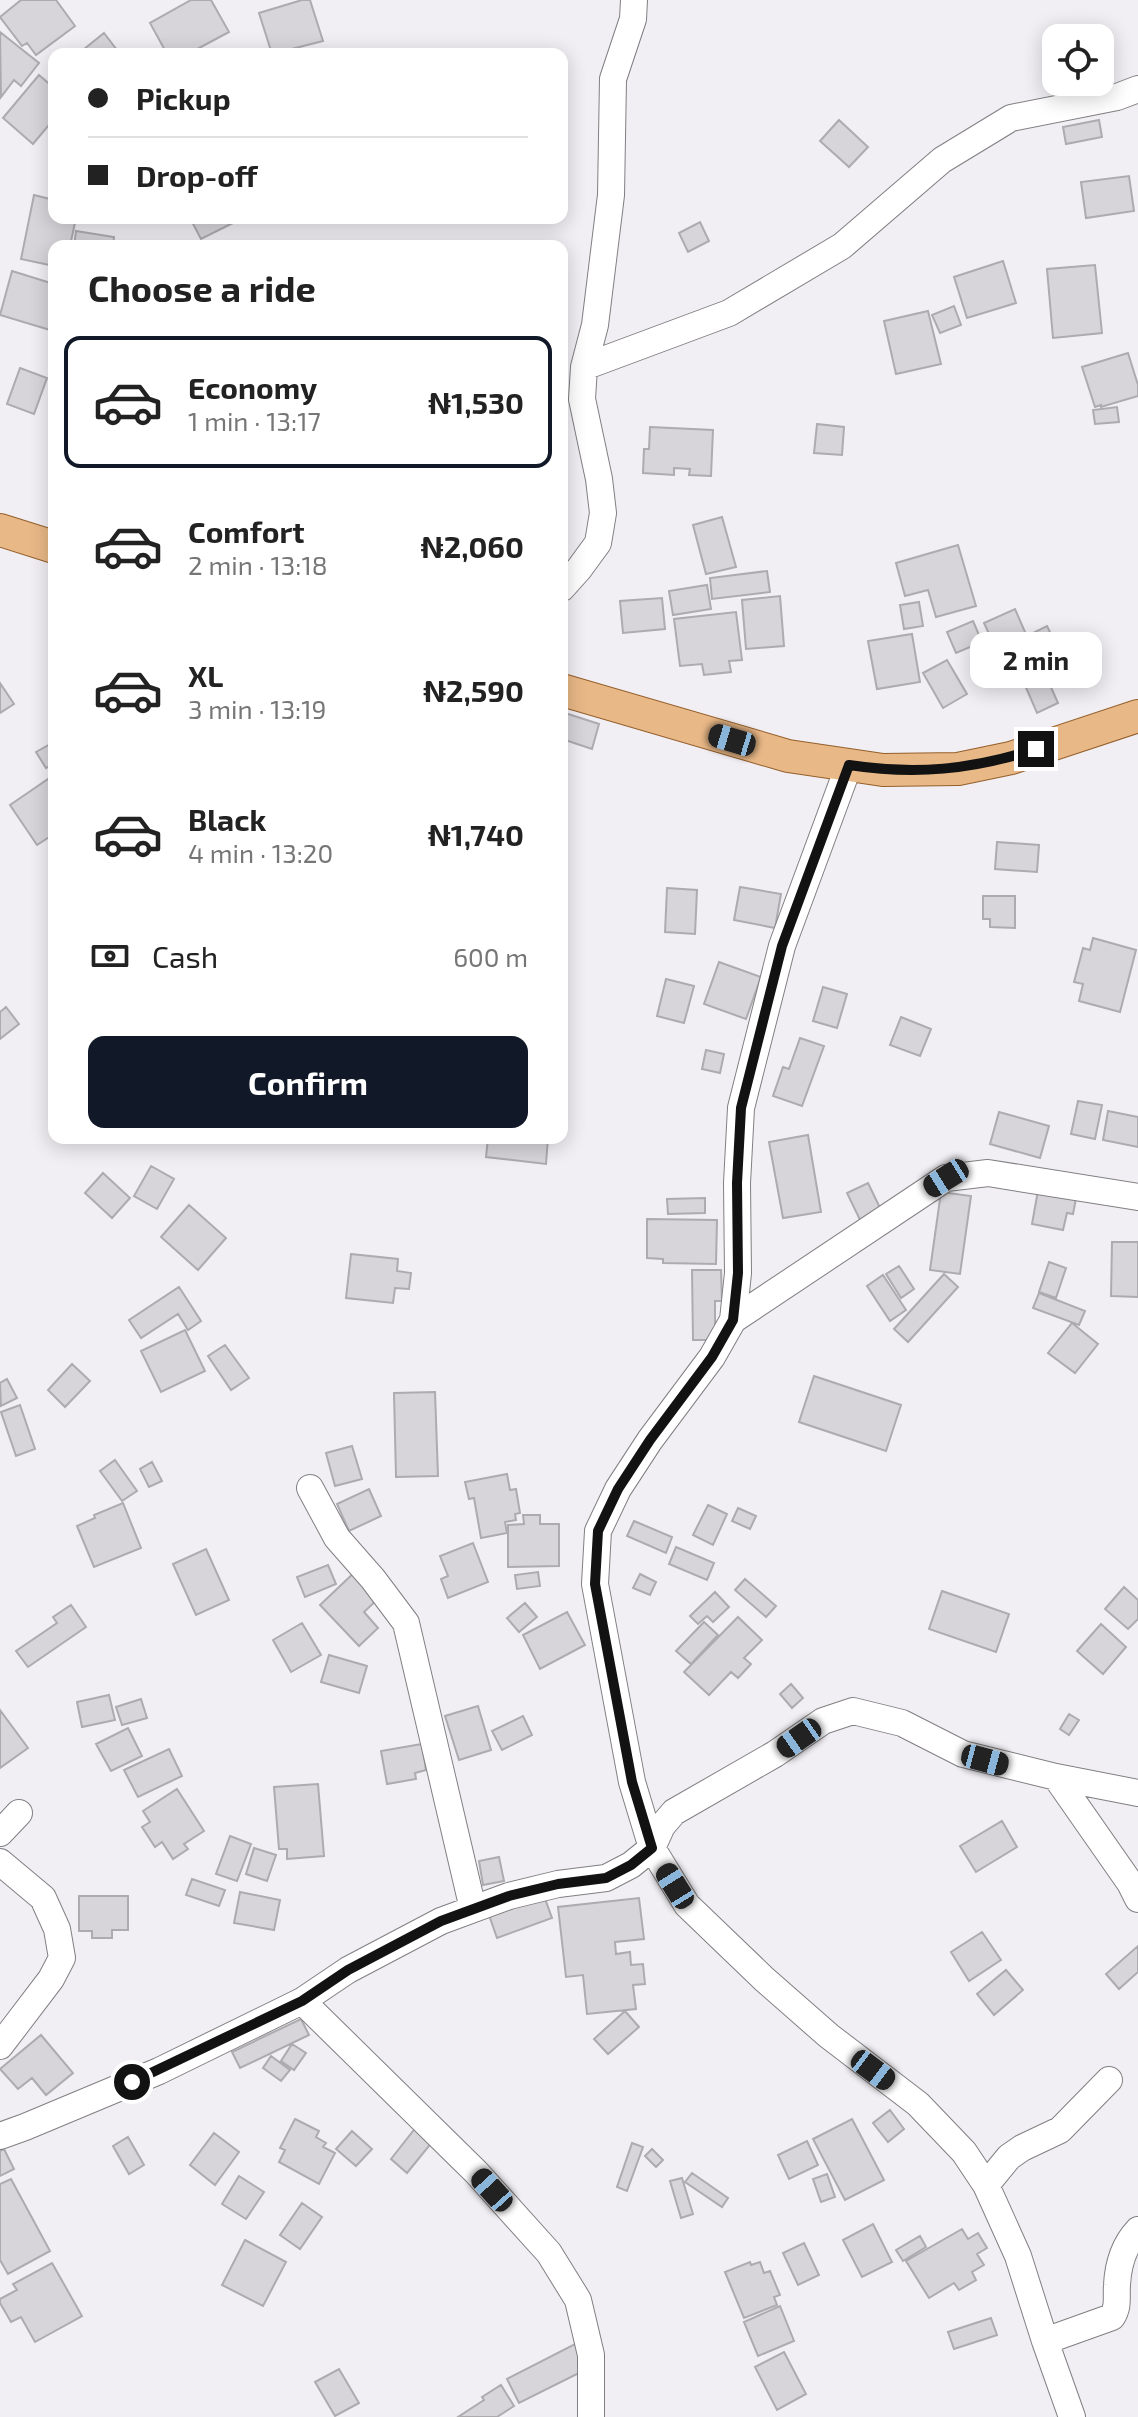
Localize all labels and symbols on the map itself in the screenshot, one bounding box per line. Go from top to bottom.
callout: 2 min [970,633,1102,689]
car [706,722,758,758]
route end [1018,731,1054,767]
car [919,1155,973,1201]
car [772,1714,826,1762]
car [959,1742,1011,1778]
car [652,1859,698,1913]
car [847,2046,899,2094]
route start [114,2064,150,2100]
car [467,2164,517,2216]

